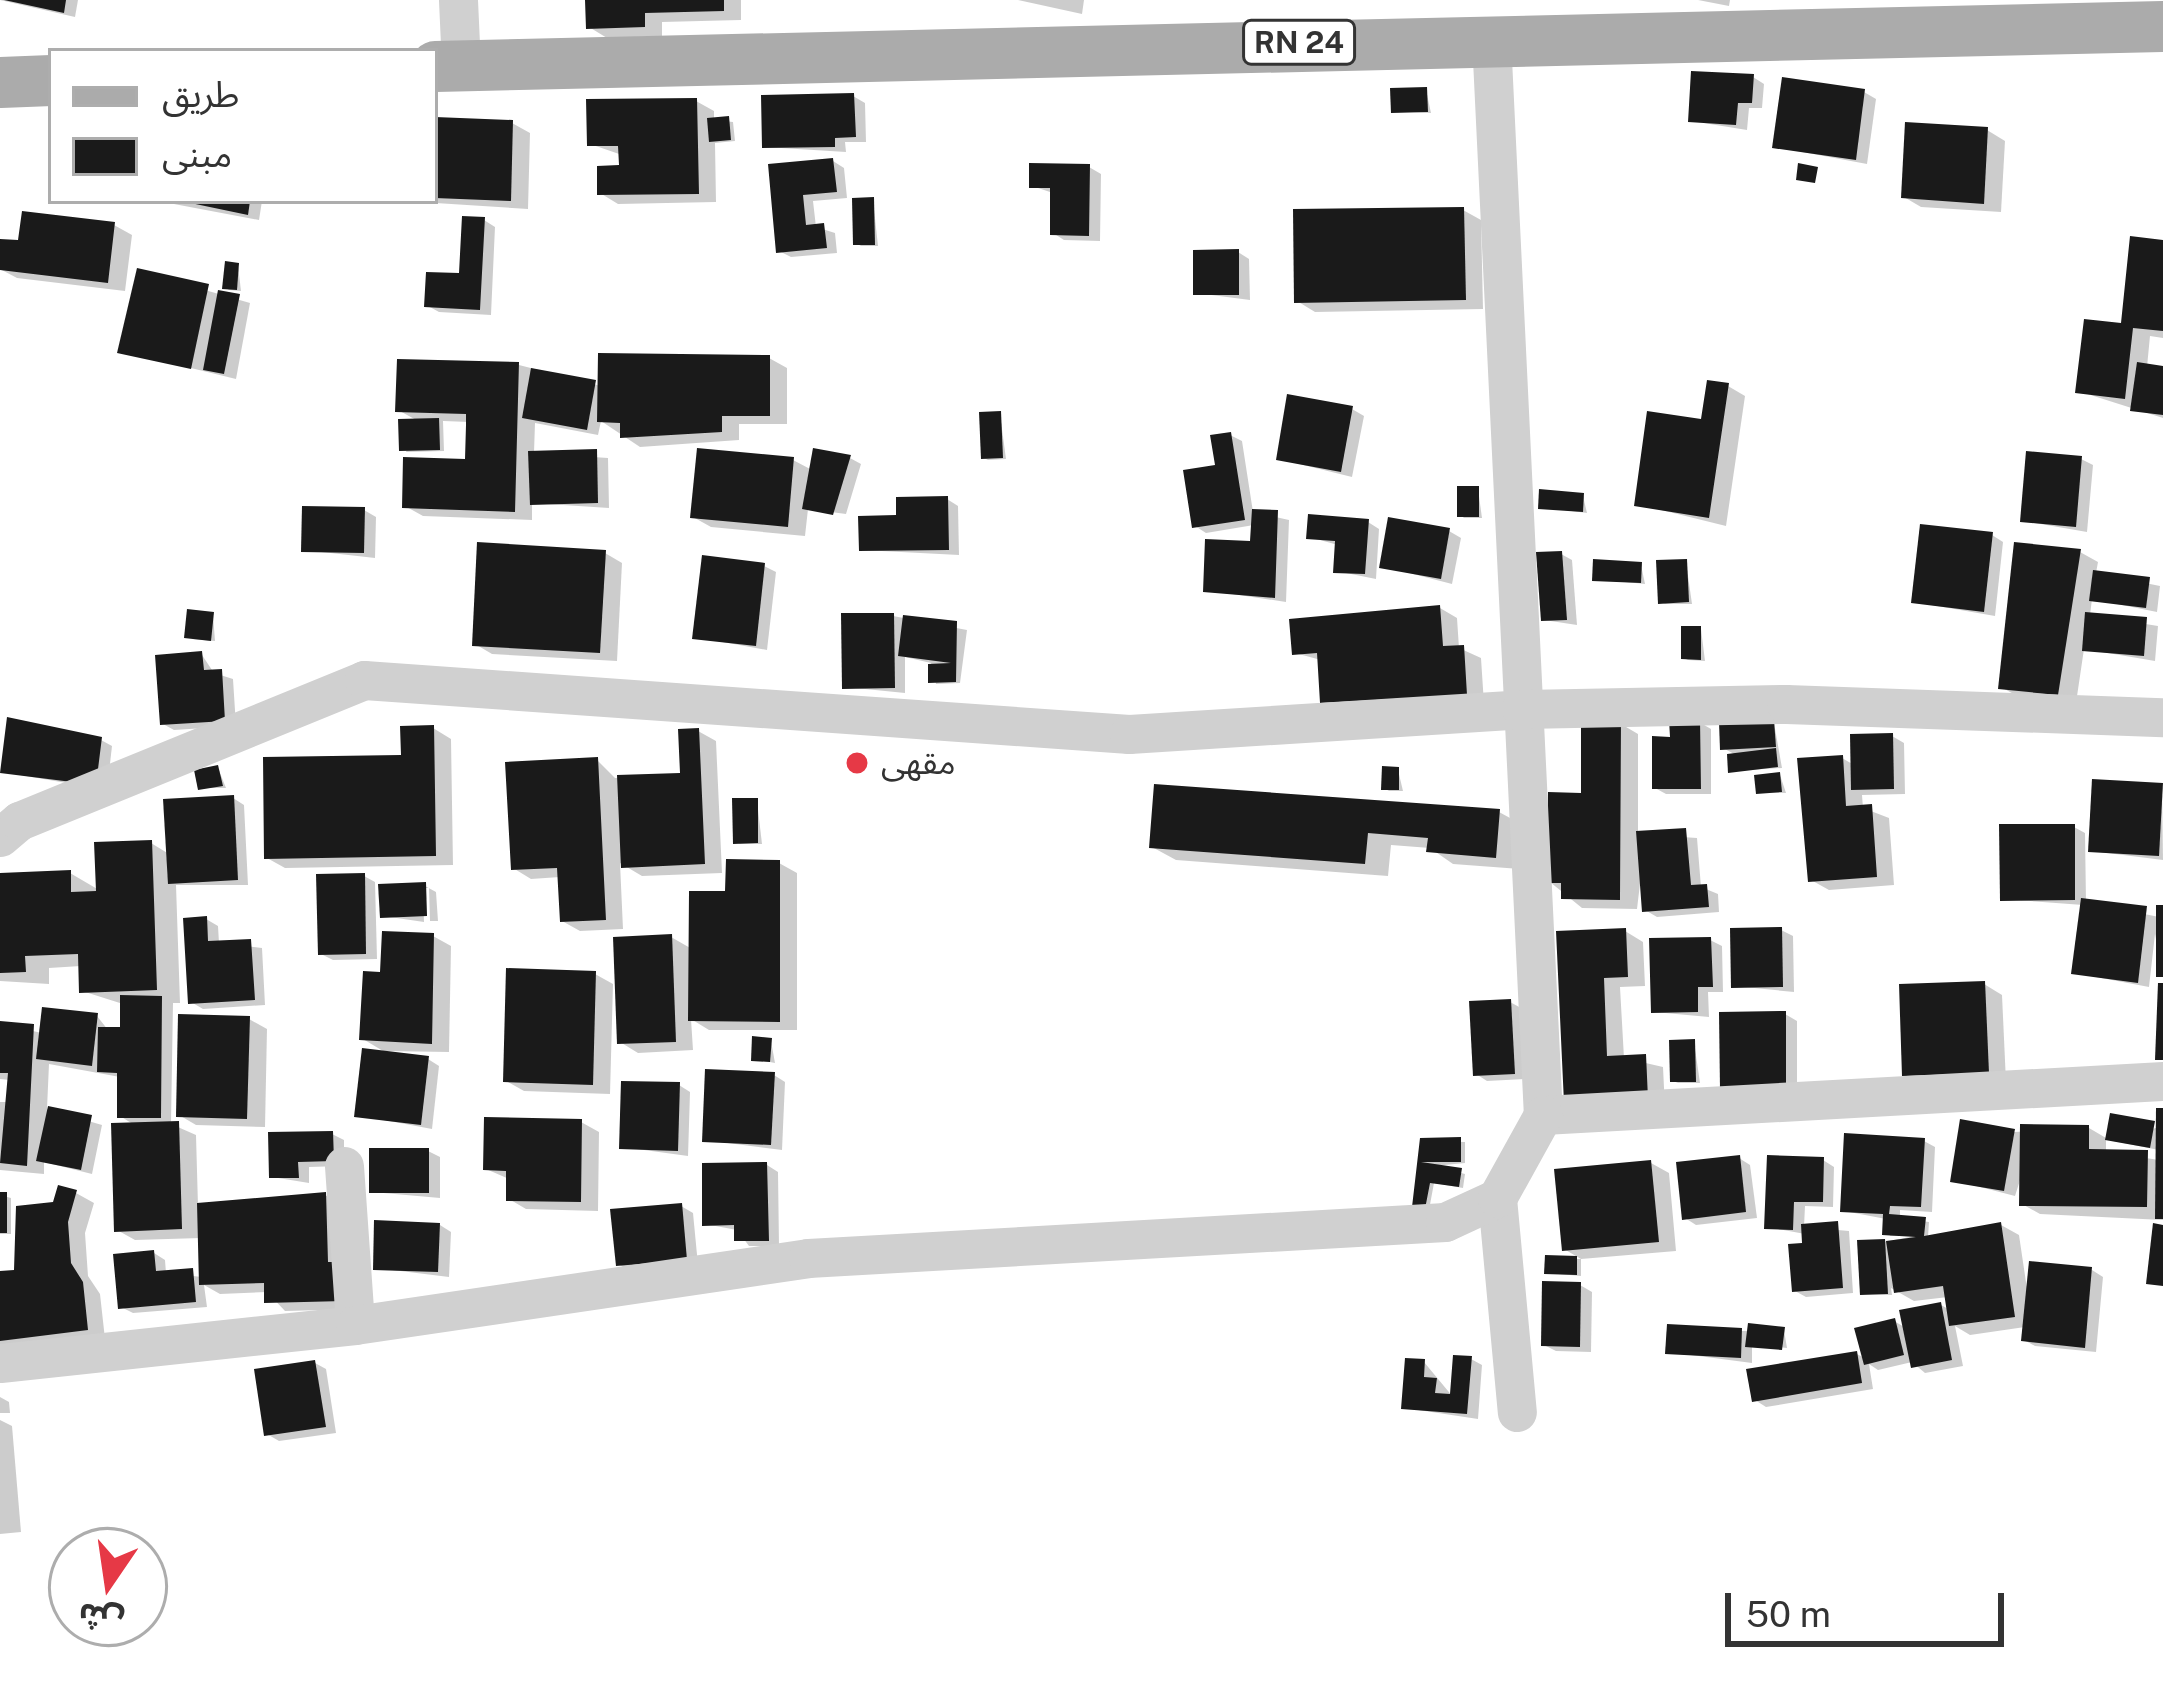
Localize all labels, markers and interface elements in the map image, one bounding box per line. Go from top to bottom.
road number: RN 24 [1242,18,1356,66]
legend [48,48,438,204]
text: طريق [162,73,239,115]
text: مبنى [162,133,232,175]
place label: مقهى [881,743,956,783]
marker: مقهى [844,750,870,776]
north arrow [48,1527,168,1647]
scale bar [1731,1569,2010,1643]
text: 50 m [1746,1593,1831,1635]
text: ش [74,1596,127,1643]

